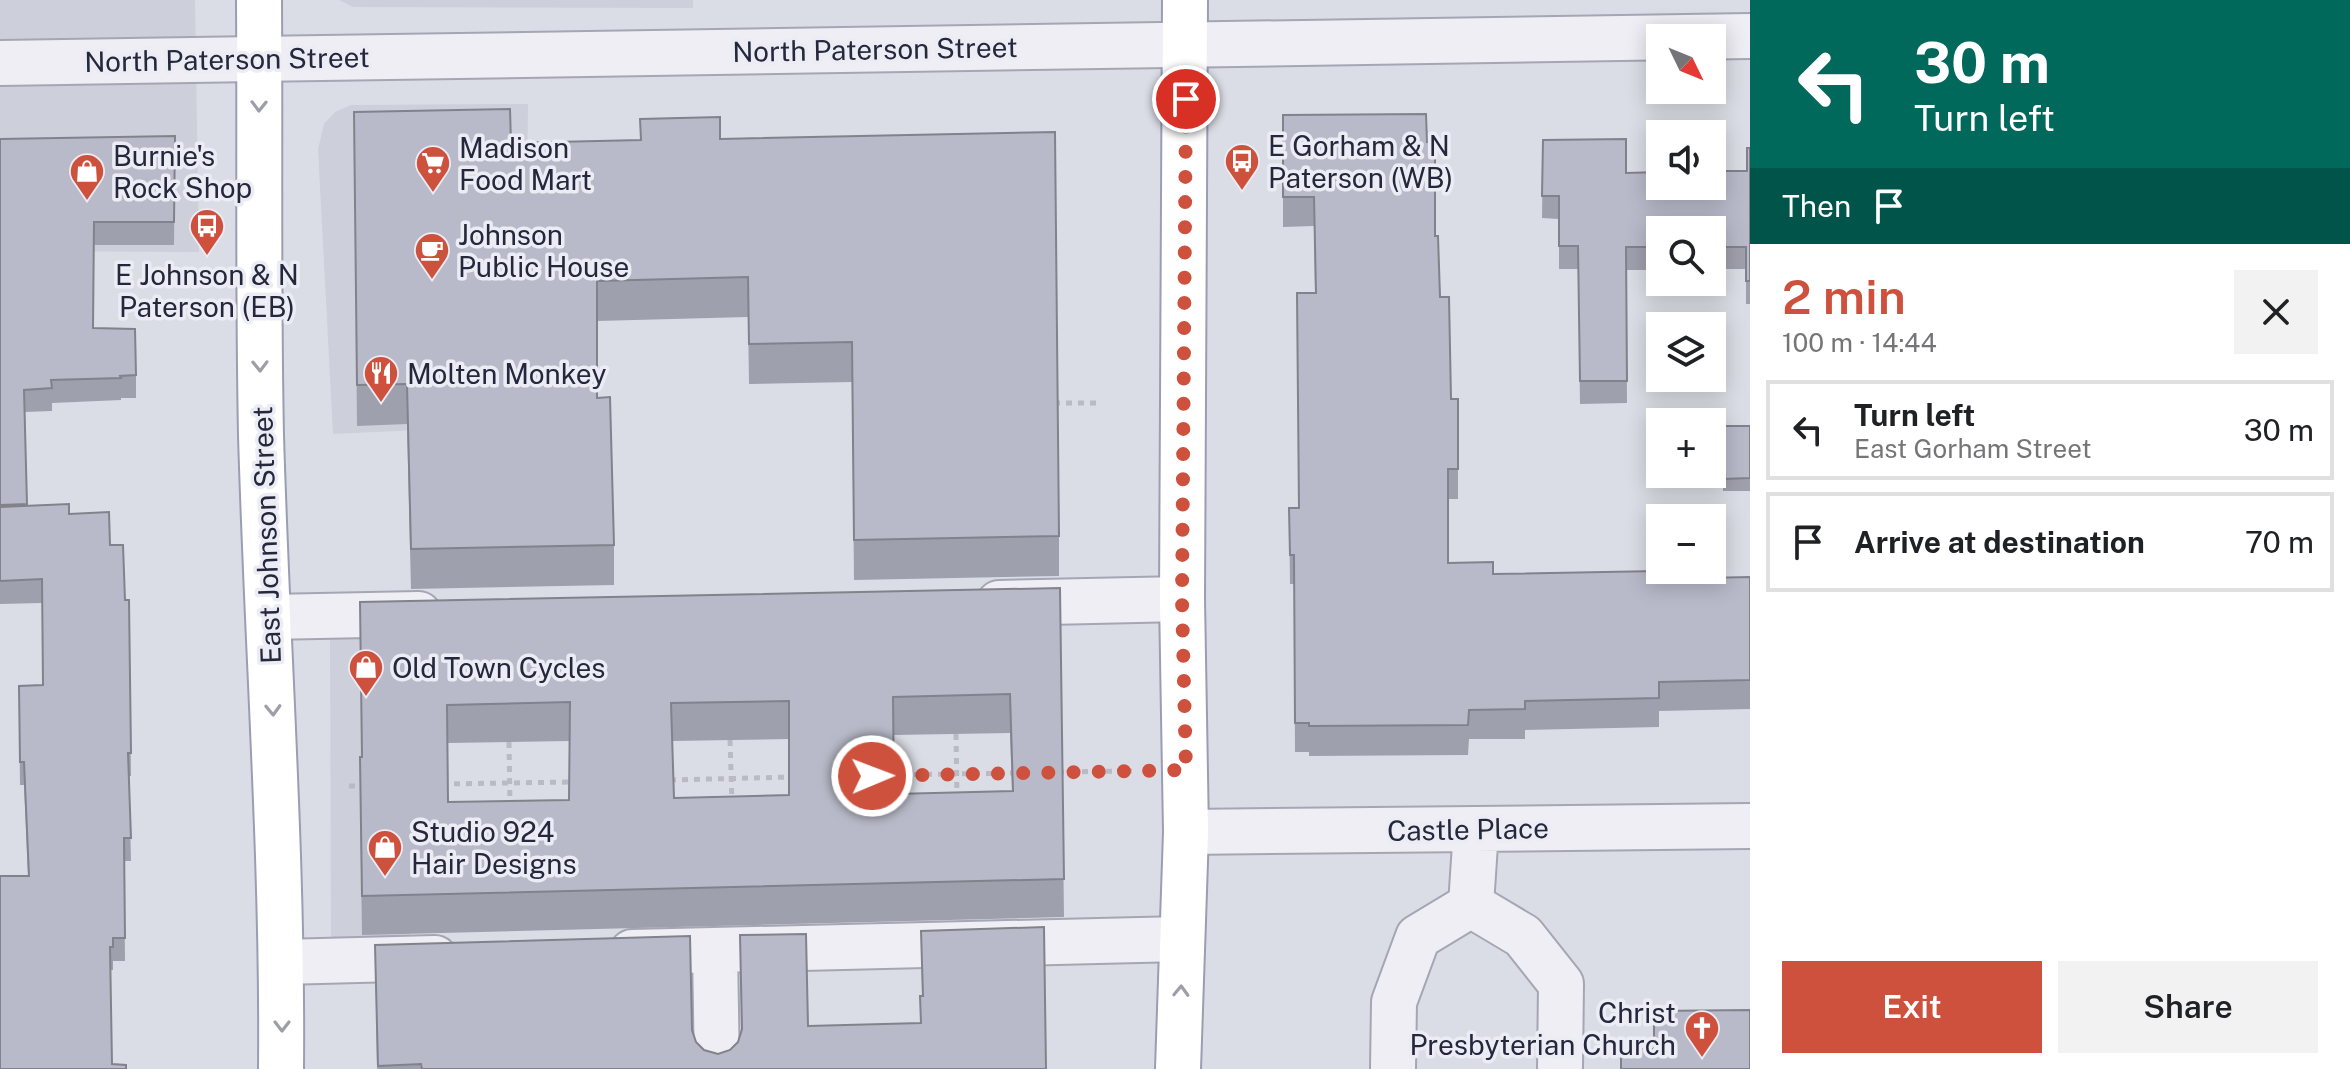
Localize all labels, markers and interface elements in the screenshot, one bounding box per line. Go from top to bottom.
north arrow [1646,24,1726,104]
map controls [1646,24,1726,584]
street label: North Paterson Street [732,30,1018,68]
text: 30 m [1914,30,2050,96]
icon: left [1782,32,1886,136]
street label: North Paterson Street [84,40,370,78]
pin [1152,65,1220,133]
icon: arrive [1164,77,1208,121]
text: Turn left [1914,97,2055,139]
one-way arrow [250,100,268,113]
button: sound [1646,120,1726,200]
place label: E Gorham & N Paterson (WB) [1268,129,1453,194]
place label: Madison Food Mart [459,131,592,196]
place label: Burnie's Rock Shop [113,139,252,204]
bus stop icon: E Gorham & N Paterson (WB) [1223,142,1261,192]
supermarket icon: Madison Food Mart [414,144,452,194]
shop icon: Burnie's Rock Shop [68,152,106,202]
icon: arrive [1867,184,1911,228]
text: Then [1782,188,1851,224]
bus stop icon: E Johnson & N Paterson (EB) [188,207,226,257]
button: search [1646,216,1726,296]
place label: Johnson Public House [458,218,629,283]
cafe icon: Johnson Public House [413,231,451,281]
place label: E Johnson & N Paterson (EB) [115,258,299,323]
text: 2 min [1782,268,1906,325]
button: close [2234,270,2318,354]
button: layers [1646,312,1726,392]
text: 100 m · 14:44 [1782,327,1937,358]
restaurant icon: Molten Monkey [362,354,400,404]
place label: Molten Monkey [407,357,607,390]
one-way arrow [251,360,269,373]
text: Turn left [1854,397,1975,433]
street label: East Johnson Street [245,406,287,664]
button: + [1646,408,1726,488]
icon: left [1786,408,1830,452]
text: 30 m [2244,412,2314,448]
text: East Gorham Street [1854,433,2092,464]
button: − [1646,504,1726,584]
icon: arrive [1786,520,1830,564]
text: Arrive at destination [1854,524,2145,560]
text: 70 m [2245,524,2314,560]
shop icon: Old Town Cycles [347,648,385,698]
place label: Old Town Cycles [392,651,606,684]
one-way arrow [264,704,281,717]
position arrow [830,734,914,818]
street label: Castle Place [1387,811,1549,847]
place label: Studio 924 Hair Designs [411,815,577,880]
shop icon: Studio 924 Hair Designs [366,828,404,878]
button: Exit [1782,961,2042,1053]
button: Share [2058,961,2318,1053]
one-way arrow [1172,984,1189,997]
place label: Christ Presbyterian Church [1410,996,1676,1061]
church icon: Christ Presbyterian Church [1683,1009,1721,1059]
one-way arrow [273,1020,290,1033]

